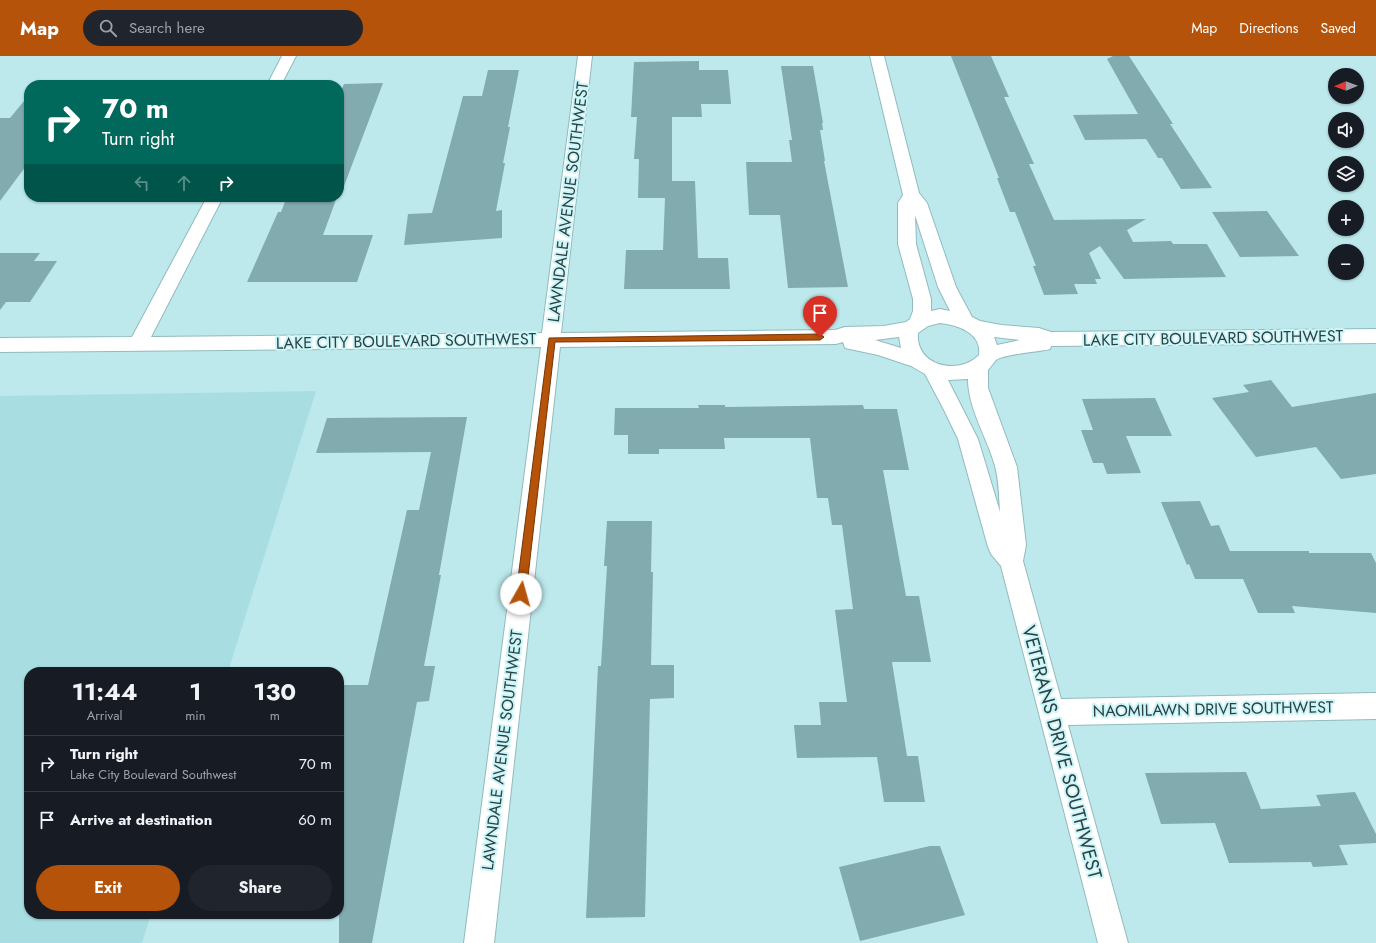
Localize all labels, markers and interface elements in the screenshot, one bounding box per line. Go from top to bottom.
search box [83,10,363,46]
text: Map [20,15,59,42]
icon: search [97,17,119,39]
text: Search here [129,17,205,39]
text: Map [1191,18,1217,38]
text: Directions [1239,18,1299,38]
text: Saved [1321,18,1356,38]
north arrow [1328,68,1364,104]
map controls [1328,68,1364,280]
street label: LAWNDALE AVENUE SOUTHWEST [542,80,594,324]
text: 70 m [102,88,169,129]
icon: right [36,96,88,148]
button: sound [1328,112,1364,148]
text: Turn right [102,126,174,152]
button: layers [1328,156,1364,192]
icon: left [131,172,153,194]
icon: ahead [173,172,195,194]
icon: right [215,172,237,194]
button: + [1328,200,1364,236]
button: − [1328,244,1364,280]
pin [803,296,837,337]
icon: arrive [809,302,831,324]
street label: LAKE CITY BOULEVARD SOUTHWEST [1083,324,1344,352]
street label: LAKE CITY BOULEVARD SOUTHWEST [276,327,537,355]
position arrow [500,573,542,615]
street label: VETERANS DRIVE SOUTHWEST [1015,622,1109,882]
street label: LAWNDALE AVENUE SOUTHWEST [476,628,528,872]
text: 11:44 [72,674,137,709]
text: 1 [189,674,201,709]
text: 130 [253,674,296,709]
street label: NAOMILAWN DRIVE SOUTHWEST [1092,695,1334,723]
text: Arrival [87,706,122,725]
text: min [185,706,206,725]
text: m [270,706,280,725]
text: Turn right [70,743,138,765]
icon: right [36,753,58,775]
text: 70 m [299,753,332,775]
text: Lake City Boulevard Southwest [70,765,236,784]
icon: arrive [36,809,58,831]
text: Arrive at destination [70,809,212,831]
text: 60 m [298,809,332,831]
button: Exit [36,865,180,911]
button: Share [188,865,332,911]

